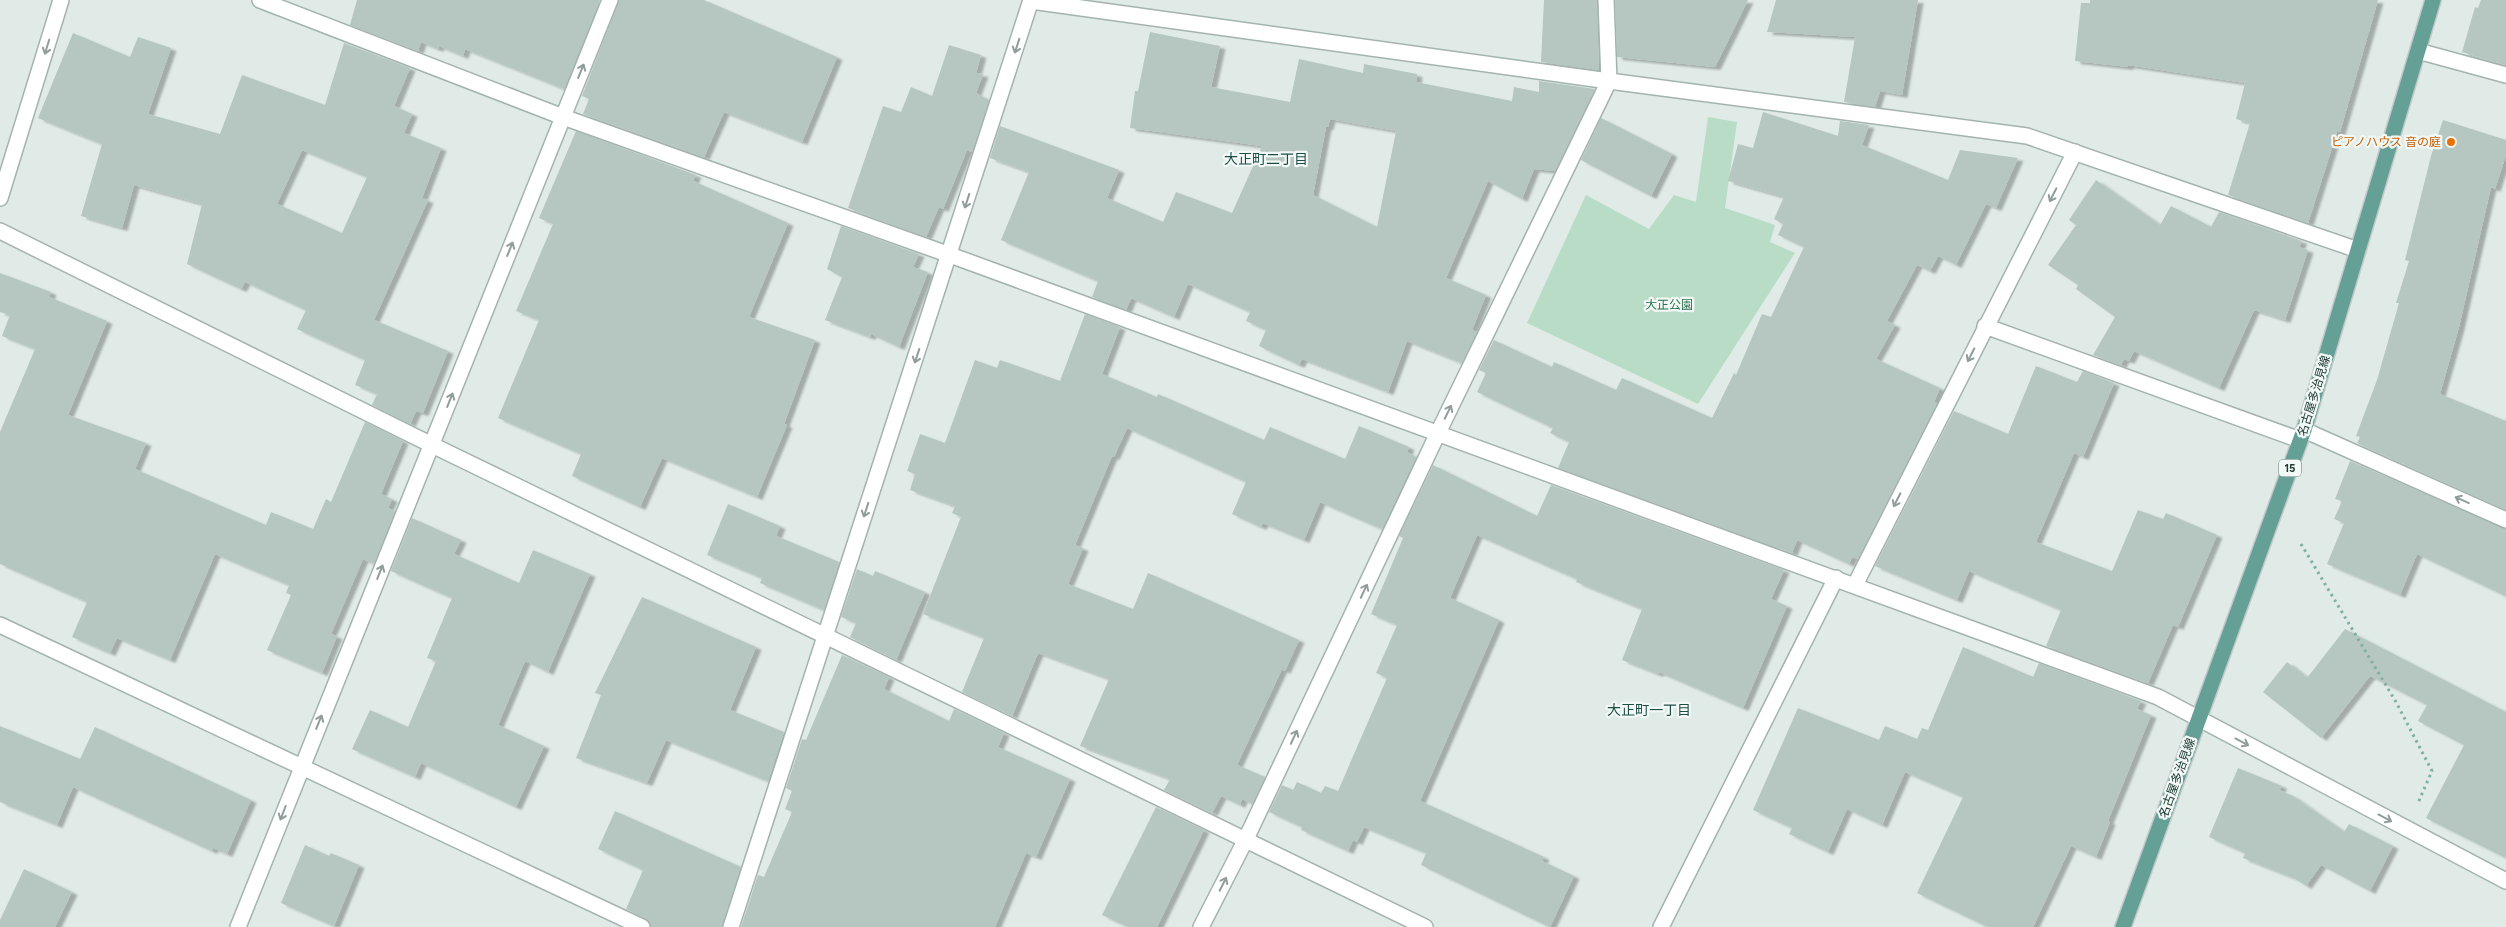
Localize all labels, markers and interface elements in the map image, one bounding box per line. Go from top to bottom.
one-way arrow [41,38,51,54]
one-way arrow [1011,38,1021,54]
one-way arrow [577,64,586,79]
place label: ピアノハウス 音の庭 [2331,135,2441,149]
marker: ピアノハウス 音の庭 [2445,136,2457,148]
district label: 大正町二丁目 [1224,151,1308,168]
one-way arrow [2048,187,2057,202]
one-way arrow [962,193,972,209]
one-way arrow [506,242,515,257]
park label: 大正公園 [1645,298,1693,312]
one-way arrow [912,347,921,363]
one-way arrow [1966,348,1976,363]
street label: 名古屋多治見線 [2295,354,2333,438]
one-way arrow [445,393,455,408]
one-way arrow [1444,405,1454,420]
road number: 15 [2279,459,2301,476]
one-way arrow [1892,493,1902,508]
one-way arrow [2455,495,2470,505]
one-way arrow [861,502,871,518]
one-way arrow [376,564,385,580]
one-way arrow [1359,583,1369,598]
district label: 大正町一丁目 [1607,702,1691,719]
one-way arrow [314,715,324,730]
one-way arrow [1290,730,1299,745]
street label: 名古屋多治見線 [2156,736,2198,820]
one-way arrow [2234,737,2249,747]
one-way arrow [277,805,286,820]
one-way arrow [2378,813,2393,823]
one-way arrow [1218,876,1228,891]

